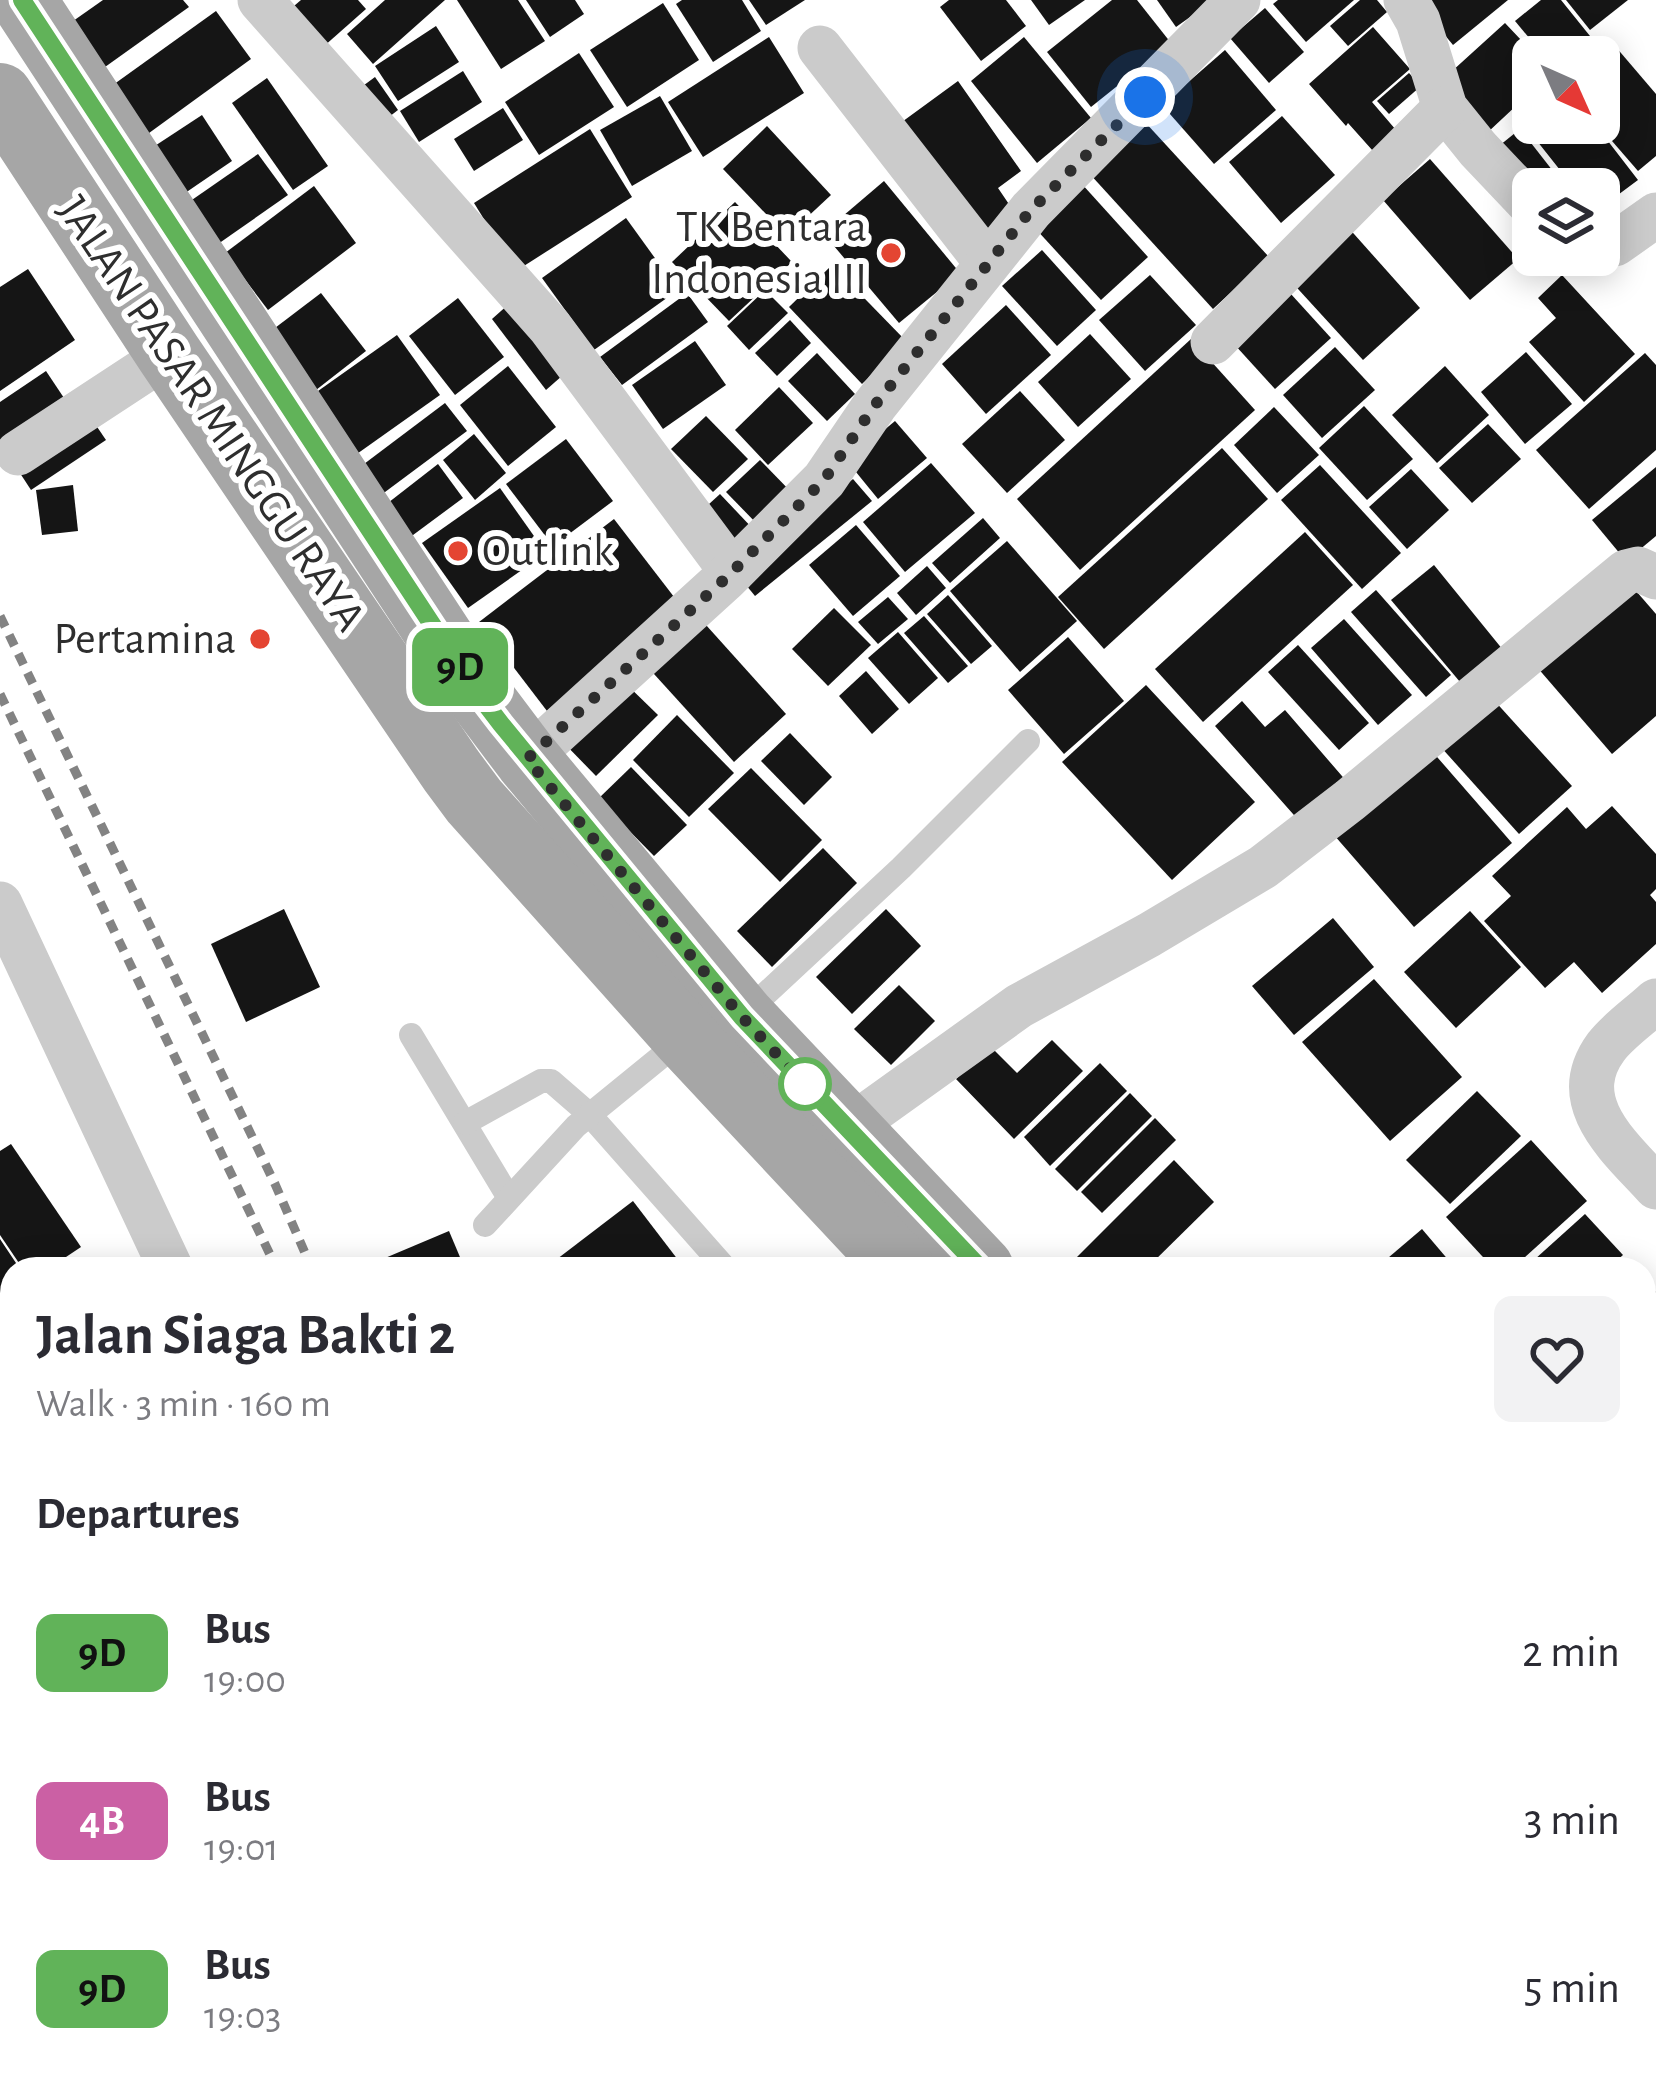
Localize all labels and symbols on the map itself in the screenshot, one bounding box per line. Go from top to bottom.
north arrow [1512,36,1620,144]
your location [1115,67,1175,127]
street label: JALAN PASAR MINGGU RAYA [49,189,373,639]
place label: TK Bentara Indonesia III [651,205,867,302]
marker: TK Bentara Indonesia III [878,240,904,266]
place label: Outlink [482,529,614,574]
marker: Outlink [445,538,471,564]
place label: Pertamina [54,617,236,662]
marker: Pertamina [247,626,273,652]
line badge: 9D [406,628,514,706]
unlabelled marker [780,1059,830,1109]

